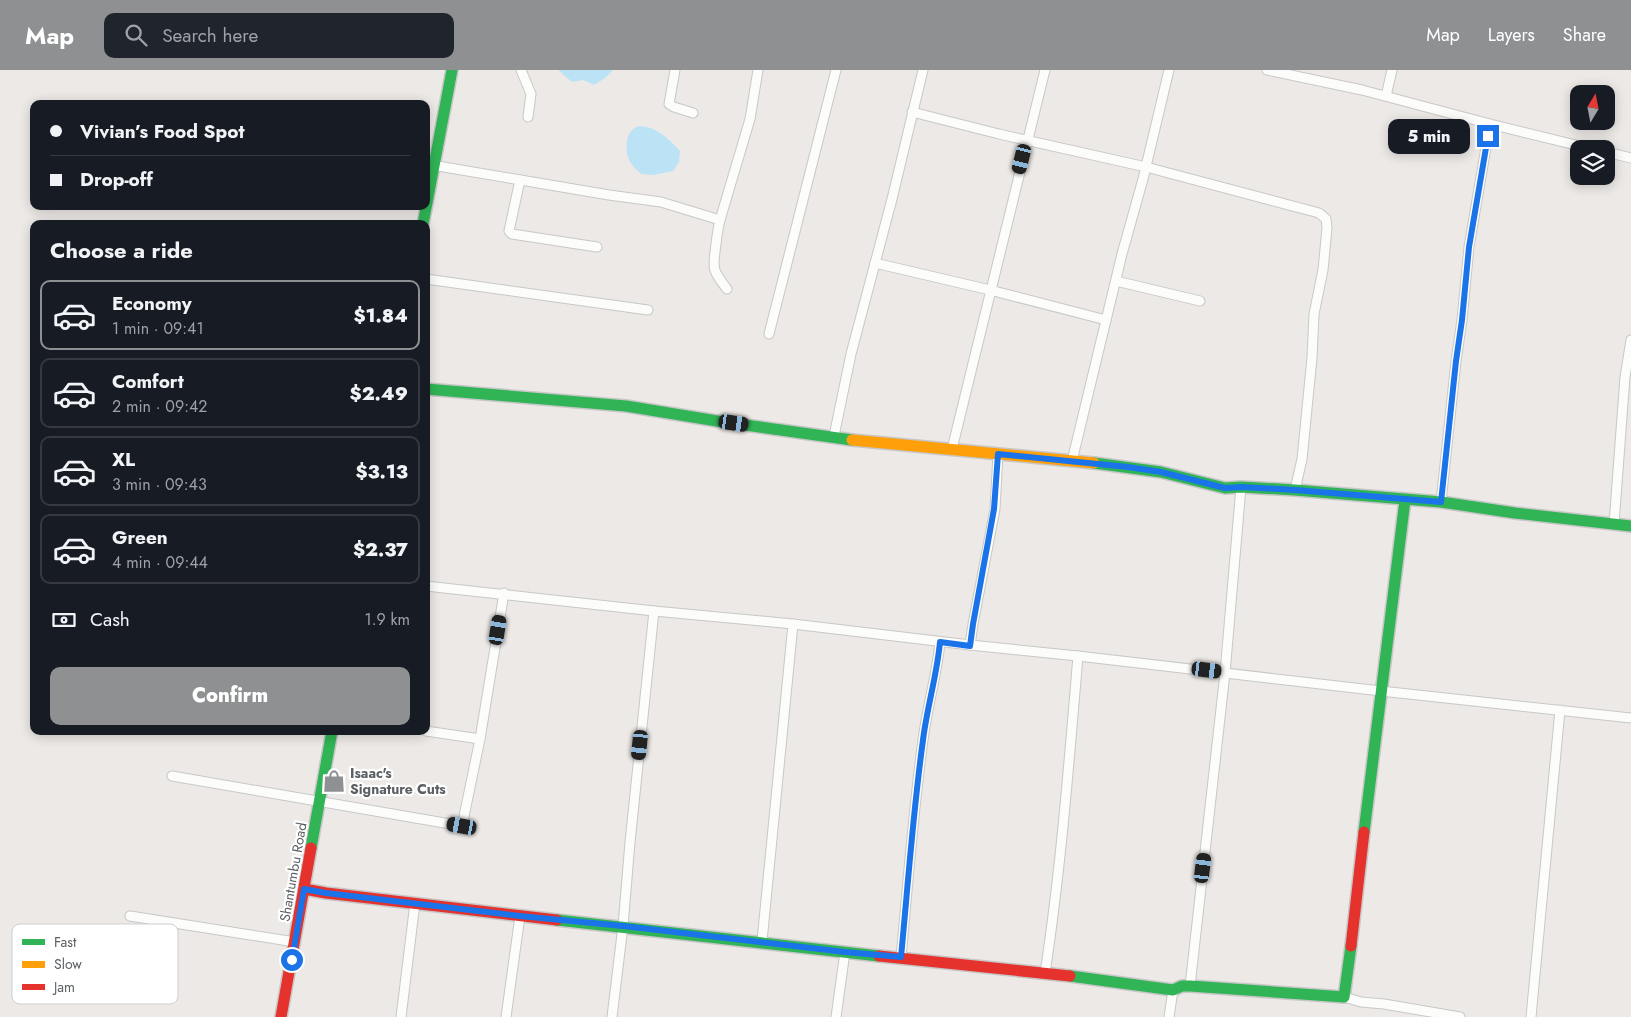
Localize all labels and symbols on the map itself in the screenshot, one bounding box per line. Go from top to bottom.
north arrow [1570,85,1615,130]
callout: 5 min [1388,118,1470,154]
route end [1477,125,1499,147]
car [1011,143,1032,175]
car [718,413,749,433]
car [488,614,507,646]
car [1191,661,1222,679]
car [630,729,649,761]
place label: Isaac's Signature Cuts [350,763,446,799]
shop icon: Isaac's Signature Cuts [321,768,347,794]
car [445,816,478,836]
street label: Shantumbu Road [274,821,312,923]
car [1193,852,1212,884]
legend [12,924,178,1004]
text: Fast [54,932,77,952]
route start [281,949,303,971]
text: Slow [54,954,82,974]
text: Jam [52,977,75,997]

